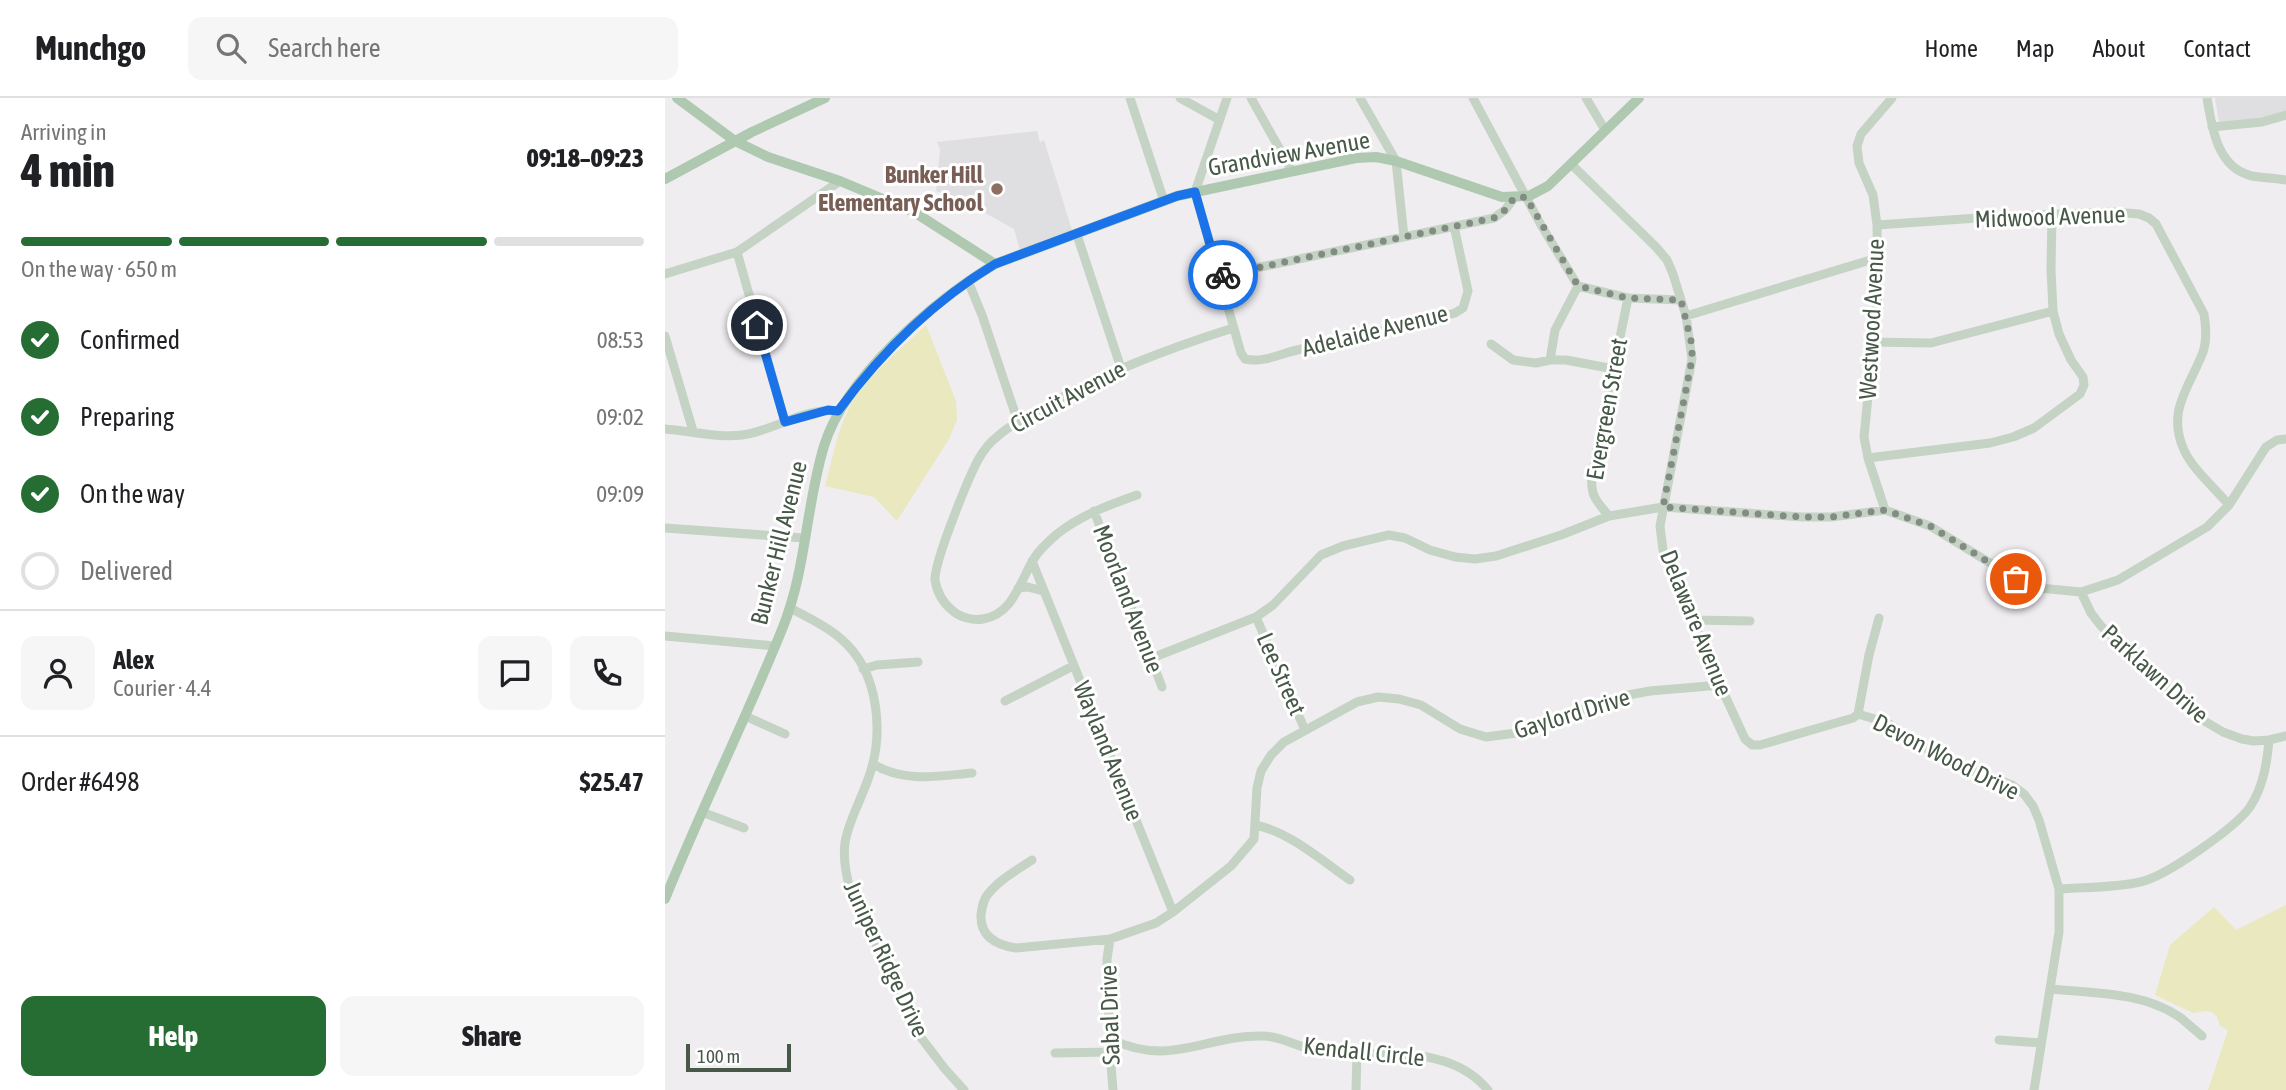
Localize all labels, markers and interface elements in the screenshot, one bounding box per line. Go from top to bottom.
search box [188,17,678,80]
text: Munchgo [35,29,146,67]
icon: search [212,29,250,67]
text: Search here [268,33,380,63]
text: Home [1924,35,1978,62]
text: Map [2016,35,2054,62]
text: About [2092,35,2145,62]
text: Contact [2183,35,2251,62]
text: Arriving in [21,119,107,145]
street label: Grandview Avenue [1206,126,1372,181]
text: 09:18–09:23 [527,143,644,173]
text: 4 min [21,144,115,197]
place label: Bunker Hill Elementary School [818,161,984,216]
marker: Bunker Hill Elementary School [989,181,1005,197]
street label: Midwood Avenue [1974,200,2126,233]
street label: Westwood Avenue [1854,238,1889,400]
courier [1188,240,1258,310]
text: On the way · 650 m [21,256,177,282]
icon: bike [1204,256,1242,294]
pin [727,295,787,355]
street label: Adelaide Avenue [1299,299,1450,362]
icon: home [738,306,776,344]
icon: check [21,321,59,359]
text: Confirmed [80,325,180,355]
text: 08:53 [597,327,644,353]
street label: Evergreen Street [1581,336,1632,482]
street label: Circuit Avenue [1006,355,1130,438]
icon: check [21,398,59,436]
text: Preparing [80,402,174,432]
text: 09:02 [596,404,644,430]
street label: Bunker Hill Avenue [745,458,812,628]
icon: check [21,475,59,513]
text: On the way [80,479,185,509]
text: 09:09 [596,481,644,507]
street label: Moorland Avenue [1088,521,1169,676]
street label: Delaware Avenue [1655,546,1738,700]
pin [1986,549,2046,609]
text: Delivered [80,556,173,586]
icon: bag [1997,560,2035,598]
street label: Parklawn Drive [2097,619,2214,728]
street label: Lee Street [1251,629,1311,719]
button: person [21,636,95,710]
button: chat [478,636,552,710]
button: phone [570,636,644,710]
text: Alex [113,645,154,675]
text: Courier · 4.4 [113,675,212,701]
street label: Wayland Avenue [1068,677,1149,824]
street label: Gaylord Drive [1511,683,1633,744]
street label: Devon Wood Drive [1869,708,2024,805]
text: Order #6498 [21,767,140,797]
text: $25.47 [580,767,644,797]
street label: Juniper Ridge Drive [839,877,934,1041]
street label: Sabal Drive [1094,965,1125,1065]
button: Help [21,996,326,1076]
button: Share [340,996,644,1076]
street label: Kendall Circle [1302,1032,1426,1071]
scale bar [686,1041,791,1073]
text: 100 m [697,1045,740,1067]

